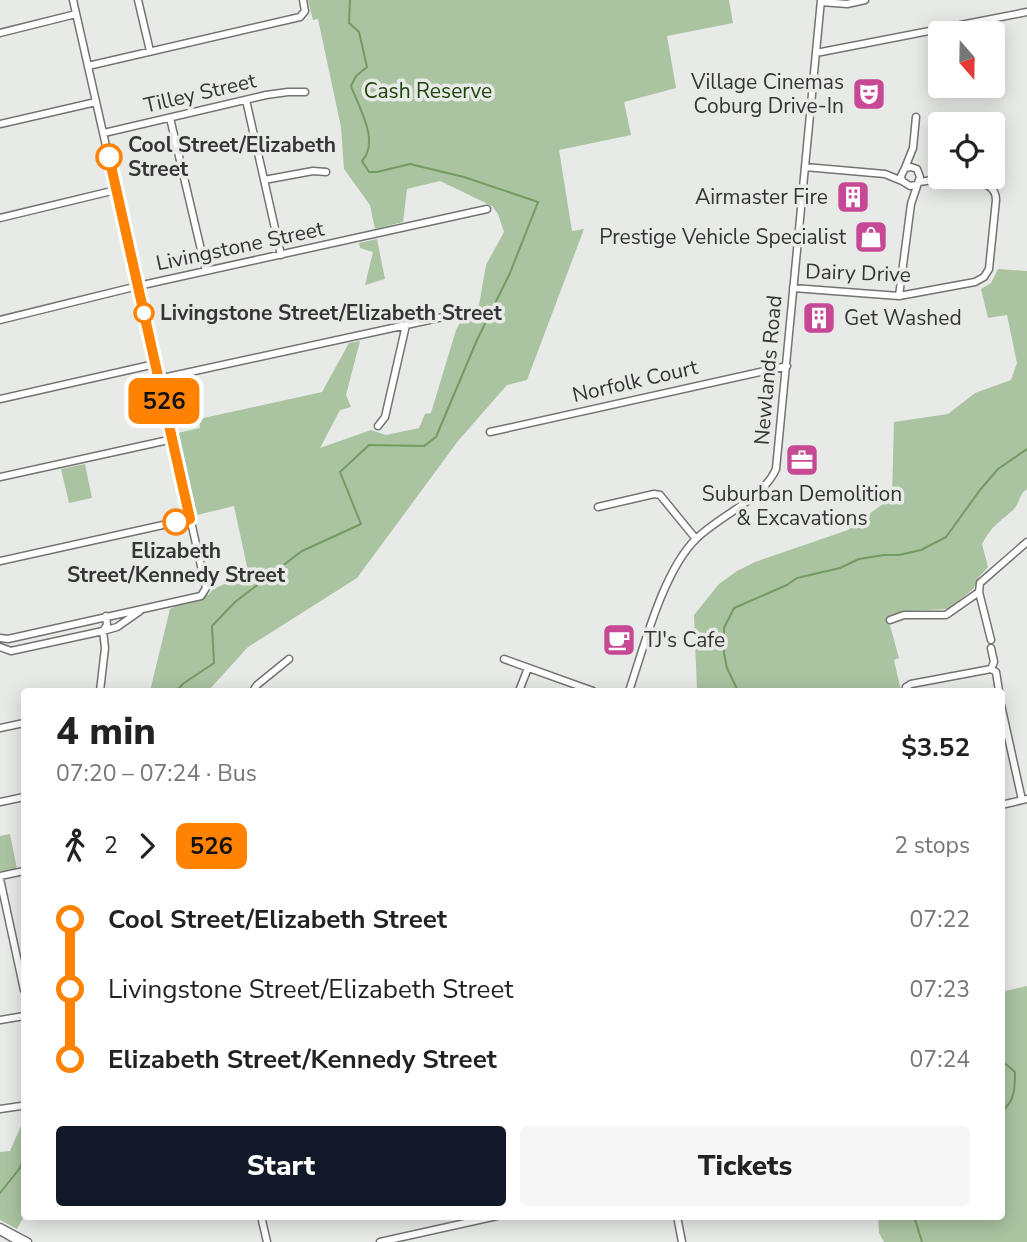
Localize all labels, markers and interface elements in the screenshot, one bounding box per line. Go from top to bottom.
north arrow [928,21,1004,98]
map controls [928,21,1005,189]
street label: Tilley Street [141,66,259,120]
place label: Village Cinemas Coburg Drive-In [690,68,844,120]
theatre icon: Village Cinemas Coburg Drive-In [850,75,888,113]
park label: Cash Reserve [364,77,492,105]
button: locate [928,112,1005,189]
place label: Cool Street/Elizabeth Street [128,131,336,183]
marker: Cool Street/Elizabeth Street [96,144,122,170]
building icon: Airmaster Fire [834,178,872,216]
place label: Airmaster Fire [695,183,828,211]
street label: Livingstone Street [154,214,327,277]
shop icon: Prestige Vehicle Specialist [852,218,890,256]
place label: Prestige Vehicle Specialist [599,223,847,251]
street label: Dairy Drive [805,257,911,289]
street label: Newlands Road [748,294,788,446]
place label: Livingstone Street/Elizabeth Street [160,299,503,327]
building icon: Get Washed [800,299,838,337]
marker: Livingstone Street/Elizabeth Street [134,303,154,323]
place label: Get Washed [844,304,962,332]
street label: Norfolk Court [569,353,701,409]
line badge: 526 [124,378,204,424]
text: 526 [142,385,186,417]
office icon: Suburban Demolition & Excavations [783,441,821,479]
place label: Suburban Demolition & Excavations [702,480,902,532]
marker: Elizabeth Street/Kennedy Street [163,509,189,535]
place label: Elizabeth Street/Kennedy Street [67,537,286,589]
cafe icon: TJ's Cafe [600,621,638,659]
place label: TJ's Cafe [644,626,725,654]
text: 4 min [56,706,156,757]
text: $3.52 [901,730,970,765]
text: 07:20 – 07:24 · Bus [56,758,257,789]
icon: walk [56,827,94,865]
icon: forward [128,827,166,865]
text: 2 [104,830,118,861]
text: 526 [190,830,233,862]
text: 2 stops [894,830,970,861]
text: Cool Street/Elizabeth Street [108,902,447,937]
text: 07:22 [910,904,970,935]
text: Livingstone Street/Elizabeth Street [108,972,513,1007]
text: 07:23 [910,974,970,1005]
text: Elizabeth Street/Kennedy Street [108,1042,497,1077]
text: 07:24 [910,1044,970,1075]
button: Start [56,1126,506,1206]
button: Tickets [520,1126,970,1206]

